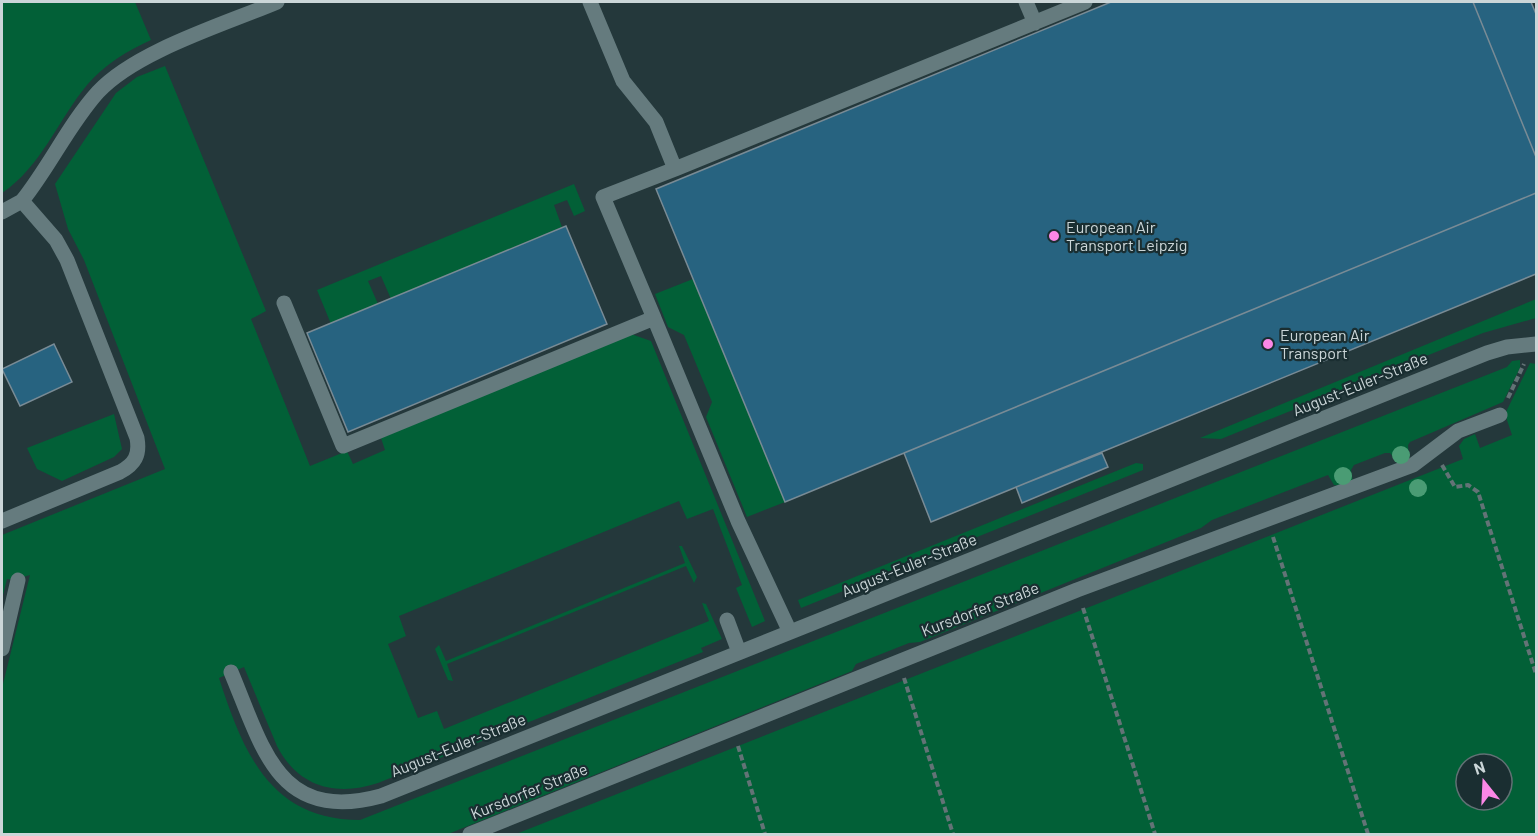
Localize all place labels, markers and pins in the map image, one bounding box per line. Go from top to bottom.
place label: European Air Transport Leipzig [1066,217,1187,254]
marker: European Air Transport Leipzig [1047,229,1061,243]
place label: European Air Transport [1280,325,1370,362]
marker: European Air Transport [1261,337,1275,351]

